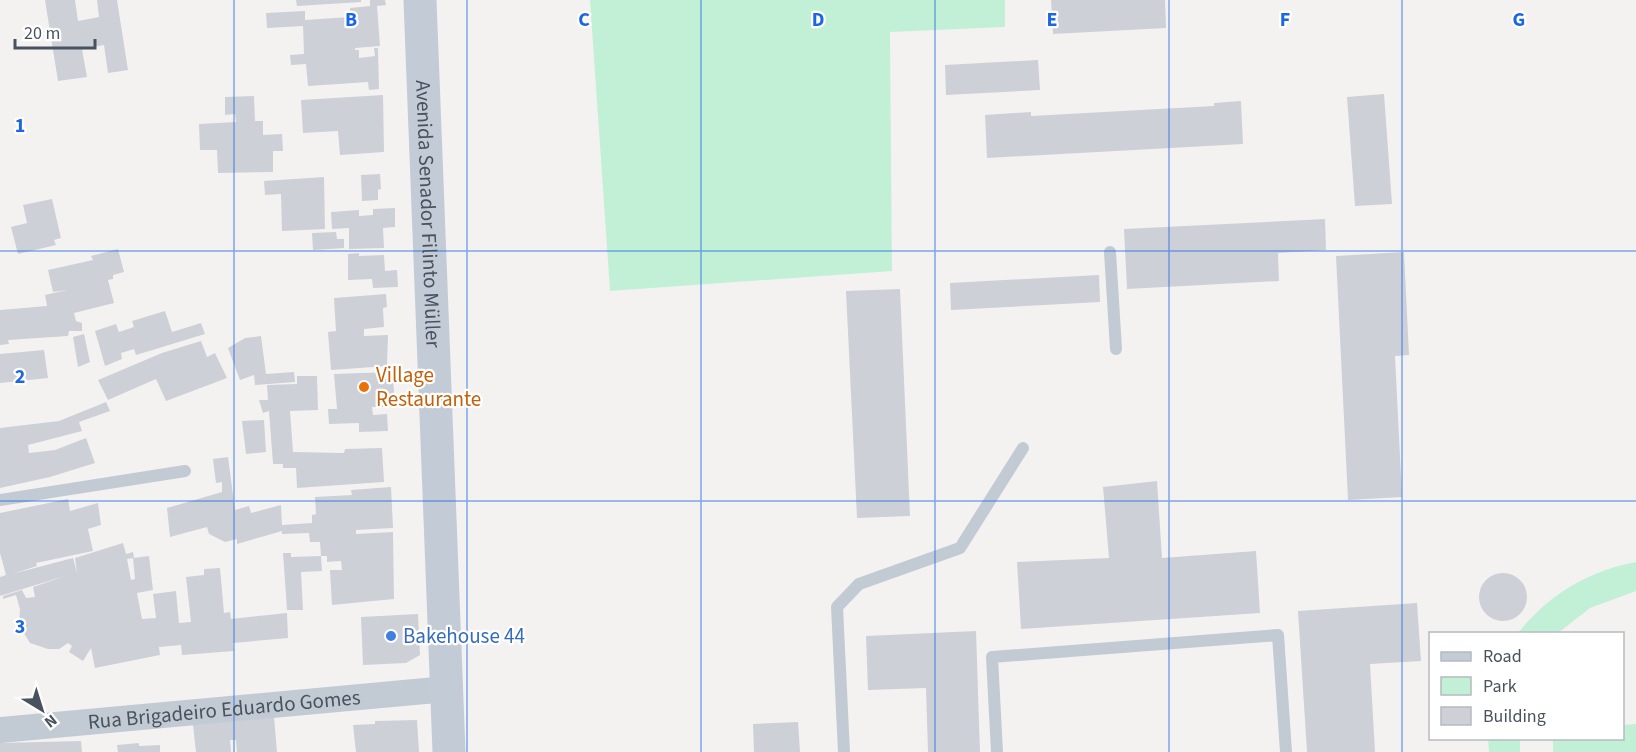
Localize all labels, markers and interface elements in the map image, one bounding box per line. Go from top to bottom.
text: B [345,6,357,34]
text: C [578,6,590,34]
text: D [812,6,824,34]
text: E [1047,6,1057,34]
text: F [1280,6,1290,34]
text: G [1513,6,1525,34]
scale bar [15,12,94,50]
text: 20 m [24,21,60,46]
street label: Avenida Senador Filinto Müller [408,79,448,349]
text: 1 [15,112,25,140]
place label: Village Restaurante [376,360,481,414]
text: 2 [15,363,25,391]
marker: Village Restaurante [357,380,371,394]
text: 3 [15,613,25,641]
place label: Bakehouse 44 [403,621,525,651]
marker: Bakehouse 44 [384,629,398,643]
legend [1429,632,1624,740]
text: Road [1483,644,1522,669]
text: Park [1483,674,1517,699]
north arrow [12,680,72,740]
street label: Rua Brigadeiro Eduardo Gomes [86,682,362,737]
text: Building [1483,704,1546,729]
text: N [40,709,62,733]

